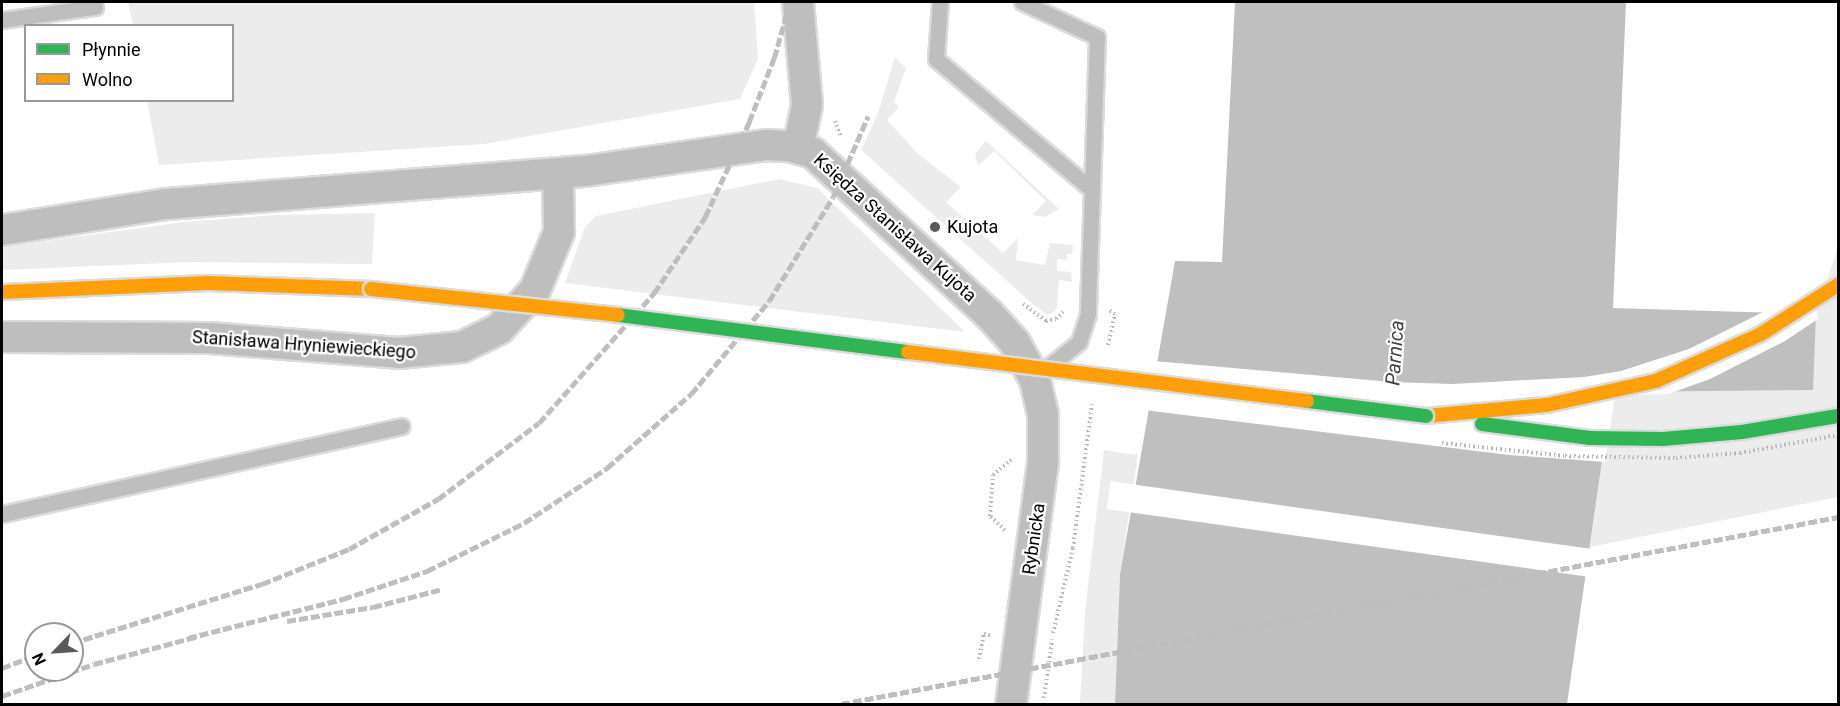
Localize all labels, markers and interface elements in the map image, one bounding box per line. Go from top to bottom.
legend [24,24,234,102]
text: Płynnie [82,39,141,60]
text: Wolno [82,69,133,90]
street label: Księdza Stanisława Kujota [809,149,981,307]
place label: Kujota [947,216,998,238]
marker: Kujota [928,220,942,234]
water label: Parnica [1381,320,1409,386]
street label: Stanisława Hryniewieckiego [191,326,417,364]
street label: Rybnicka [1018,502,1050,576]
north arrow [24,622,84,682]
text: N [28,650,50,668]

